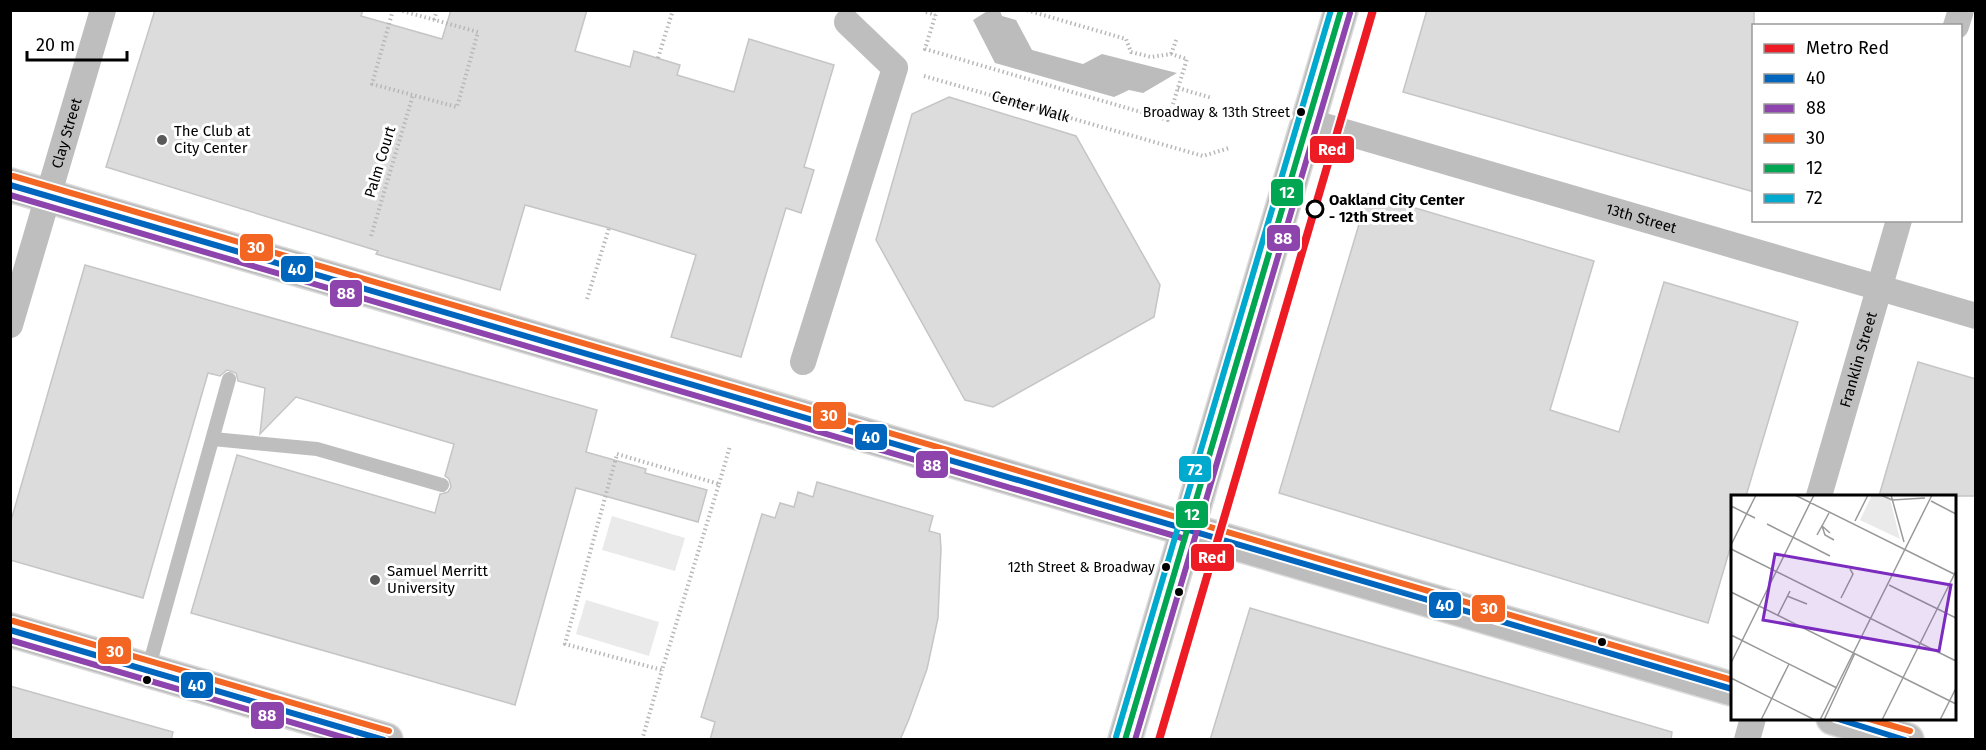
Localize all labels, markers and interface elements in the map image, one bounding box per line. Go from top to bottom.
scale bar [27,24,128,62]
legend [1752,24,1962,222]
text: 20 m [36,34,75,56]
text: Metro Red [1806,37,1889,59]
text: 40 [1806,67,1826,89]
street label: Center Walk [990,87,1072,126]
street label: Clay Street [48,95,86,171]
text: 88 [1806,97,1826,119]
place label: Broadway & 13th Street [1143,104,1291,121]
marker: Broadway & 13th Street [1295,106,1307,118]
place label: The Club at City Center [174,122,251,157]
street label: Palm Court [361,123,400,200]
text: 30 [1806,127,1825,149]
marker: The Club at City Center [155,133,169,147]
line badge: Red [1309,135,1355,164]
text: Red [1318,140,1346,159]
text: 12 [1806,157,1823,179]
line badge: 12 [1270,178,1304,207]
text: 12 [1279,183,1295,202]
text: 72 [1806,187,1823,209]
place label: Oakland City Center - 12th Street [1329,191,1465,226]
marker: Oakland City Center - 12th Street [1306,200,1324,218]
street label: 13th Street [1604,200,1679,237]
line badge: 88 [1266,224,1301,252]
text: 88 [1274,229,1292,248]
line badge: 30 [239,233,274,262]
text: 30 [246,238,265,257]
line badge: 40 [280,255,314,283]
text: 40 [288,260,306,279]
line badge: 88 [329,279,363,308]
text: 88 [337,284,355,303]
street label: Franklin Street [1836,309,1881,410]
line badge: 30 [812,401,847,430]
text: 30 [819,406,838,425]
line badge: 40 [854,423,888,451]
text: 40 [862,428,880,447]
line badge: 88 [915,450,949,479]
line badge: 72 [1178,455,1212,483]
text: 88 [923,456,941,475]
text: 72 [1187,460,1203,479]
inset map [1731,495,1956,720]
line badge: 12 [1175,500,1209,529]
text: 12 [1184,505,1200,524]
line badge: Red [1190,543,1235,572]
text: Red [1198,548,1226,567]
place label: 12th Street & Broadway [1008,559,1155,576]
marker: 12th Street & Broadway [1160,561,1172,573]
place label: Samuel Merritt University [387,562,489,597]
marker: Samuel Merritt University [368,573,382,587]
unlabelled marker [1173,586,1185,598]
line badge: 40 [1428,591,1462,619]
line badge: 30 [1471,594,1506,623]
text: 40 [1436,596,1454,615]
text: 30 [1479,599,1498,618]
line badge: 30 [97,636,132,665]
unlabelled marker [1596,636,1608,648]
text: 30 [105,642,124,661]
line badge: 40 [180,671,214,699]
unlabelled marker [141,674,153,686]
text: 40 [188,676,206,695]
line badge: 88 [250,701,285,730]
text: 88 [258,706,276,725]

